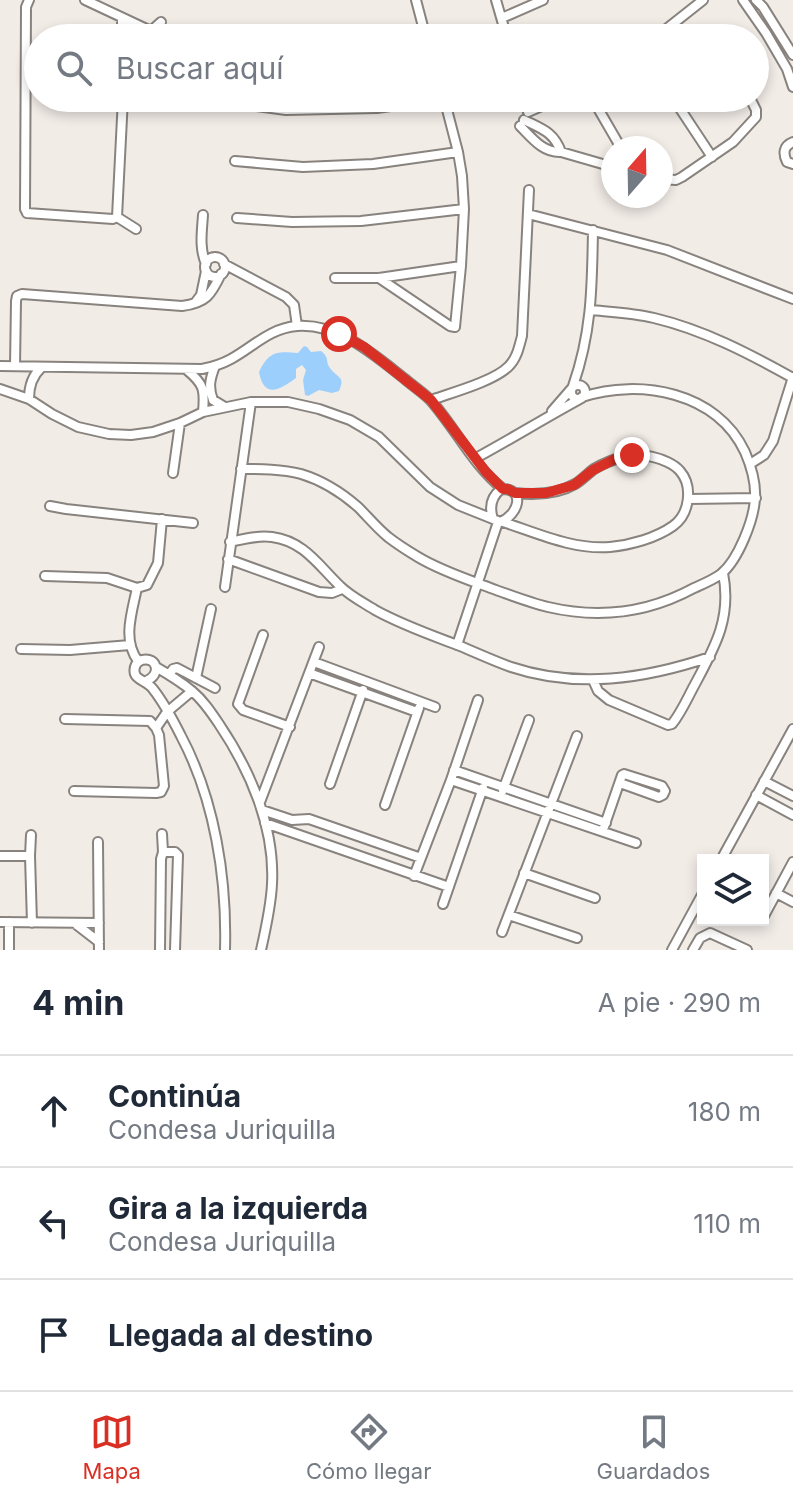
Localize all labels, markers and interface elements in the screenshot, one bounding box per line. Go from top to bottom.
search box [24,24,769,112]
icon: search [52,46,96,90]
text: Buscar aquí [116,50,283,86]
north arrow [601,136,673,208]
route start [321,316,357,352]
route end [614,437,650,473]
map controls [697,854,769,926]
button: layers [697,854,769,926]
text: 4 min [32,982,124,1023]
text: A pie · 290 m [598,987,761,1018]
text: Continúa [108,1078,241,1114]
icon: ahead [32,1089,76,1133]
text: 180 m [688,1096,761,1127]
text: Condesa Juriquilla [108,1114,336,1145]
text: Gira a la izquierda [108,1190,368,1226]
icon: left [32,1201,76,1245]
text: 110 m [693,1208,761,1239]
text: Condesa Juriquilla [108,1226,336,1257]
icon: arrive [32,1313,76,1357]
text: Llegada al destino [108,1317,373,1353]
tab: Mapa [83,1410,141,1484]
tab: Cómo llegar [306,1410,431,1484]
tab: Guardados [597,1410,710,1484]

